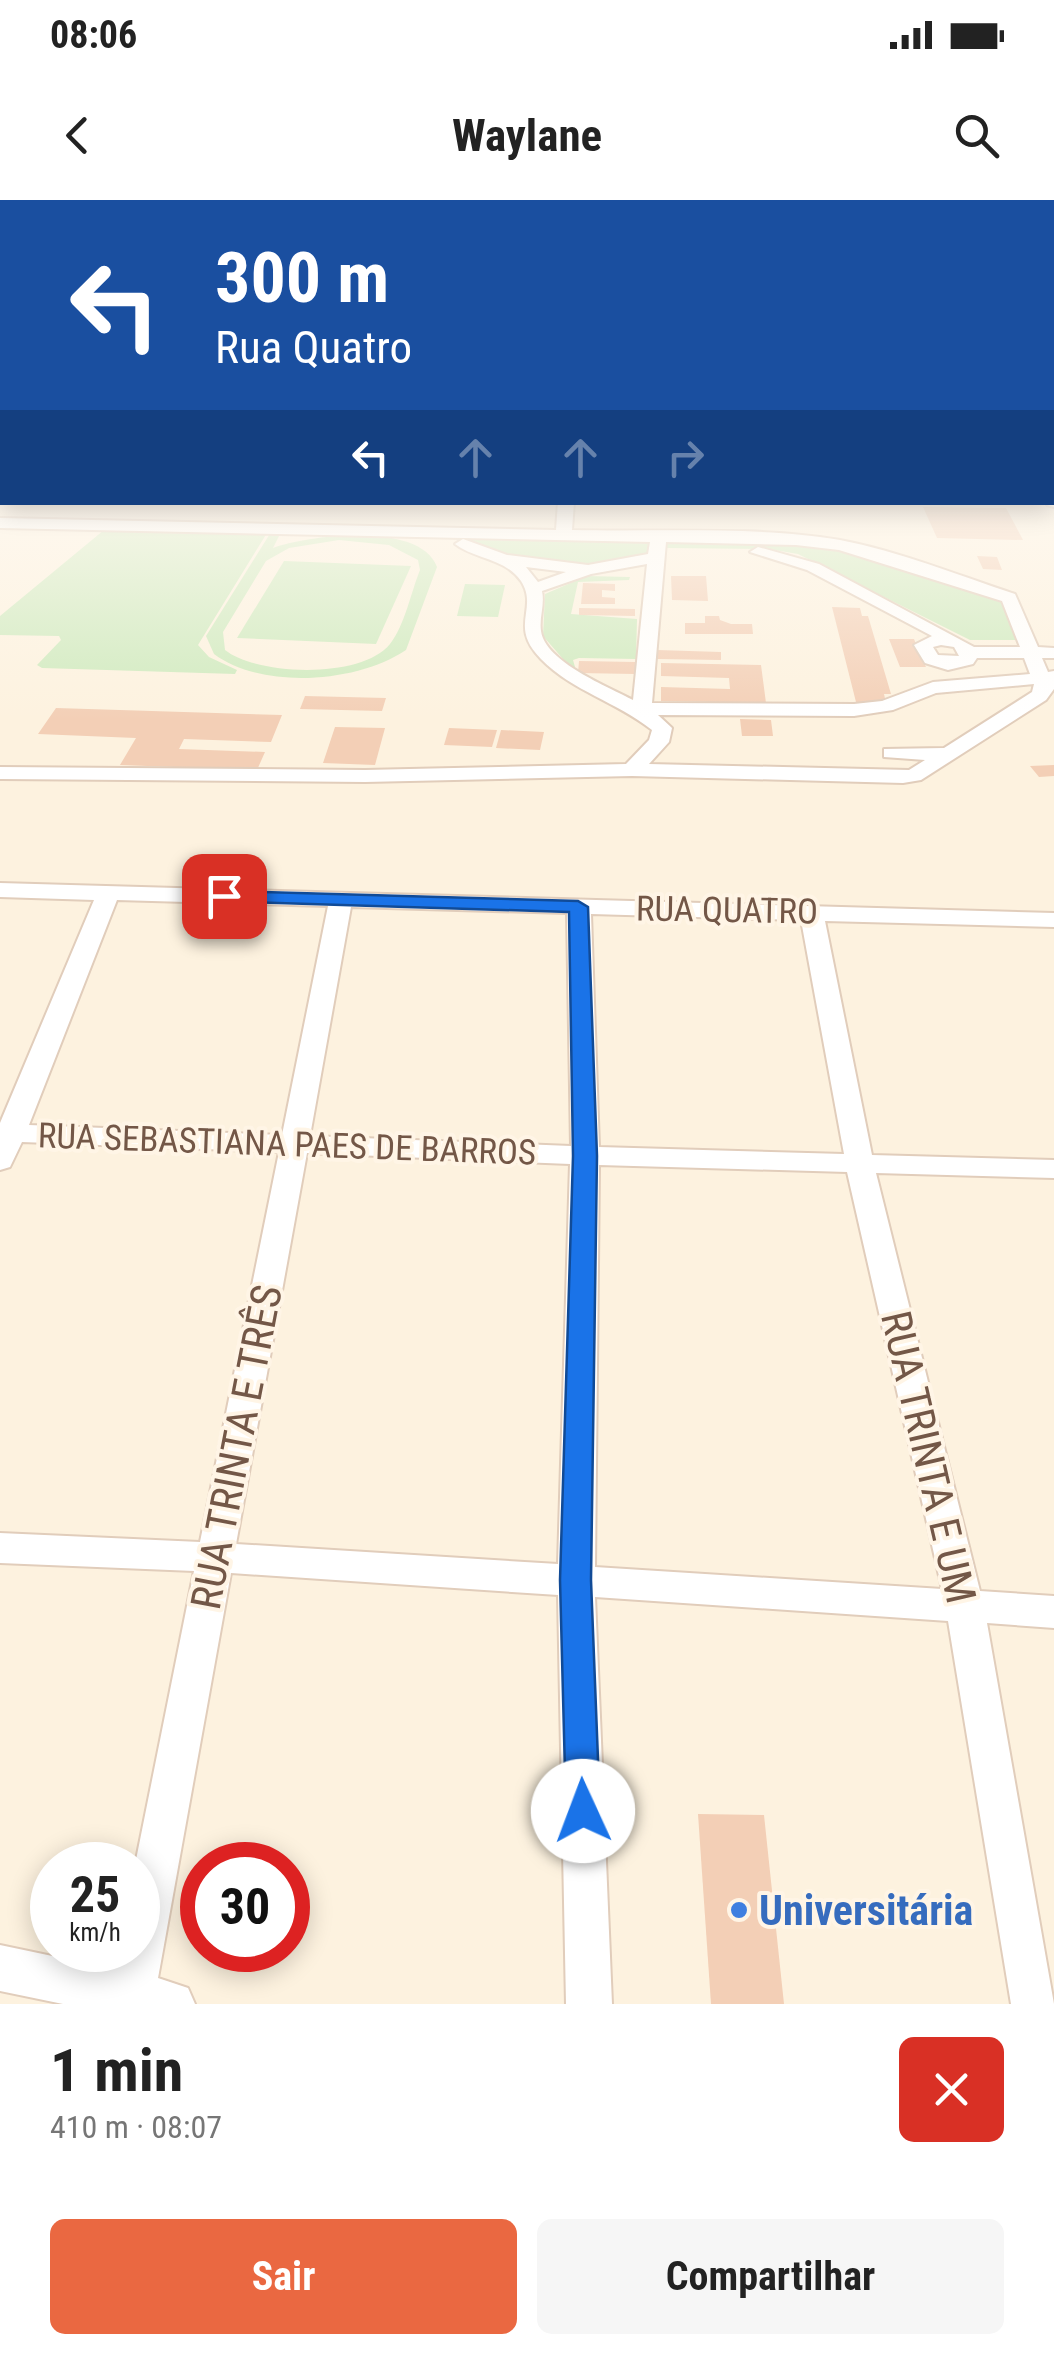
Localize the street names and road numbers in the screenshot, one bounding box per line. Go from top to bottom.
street label: RUA QUATRO [636,888,818,933]
street label: RUA SEBASTIANA PAES DE BARROS [37,1115,537,1174]
street label: RUA TRINTA E TRÊS [181,1281,292,1613]
street label: RUA TRINTA E UM [871,1306,986,1608]

